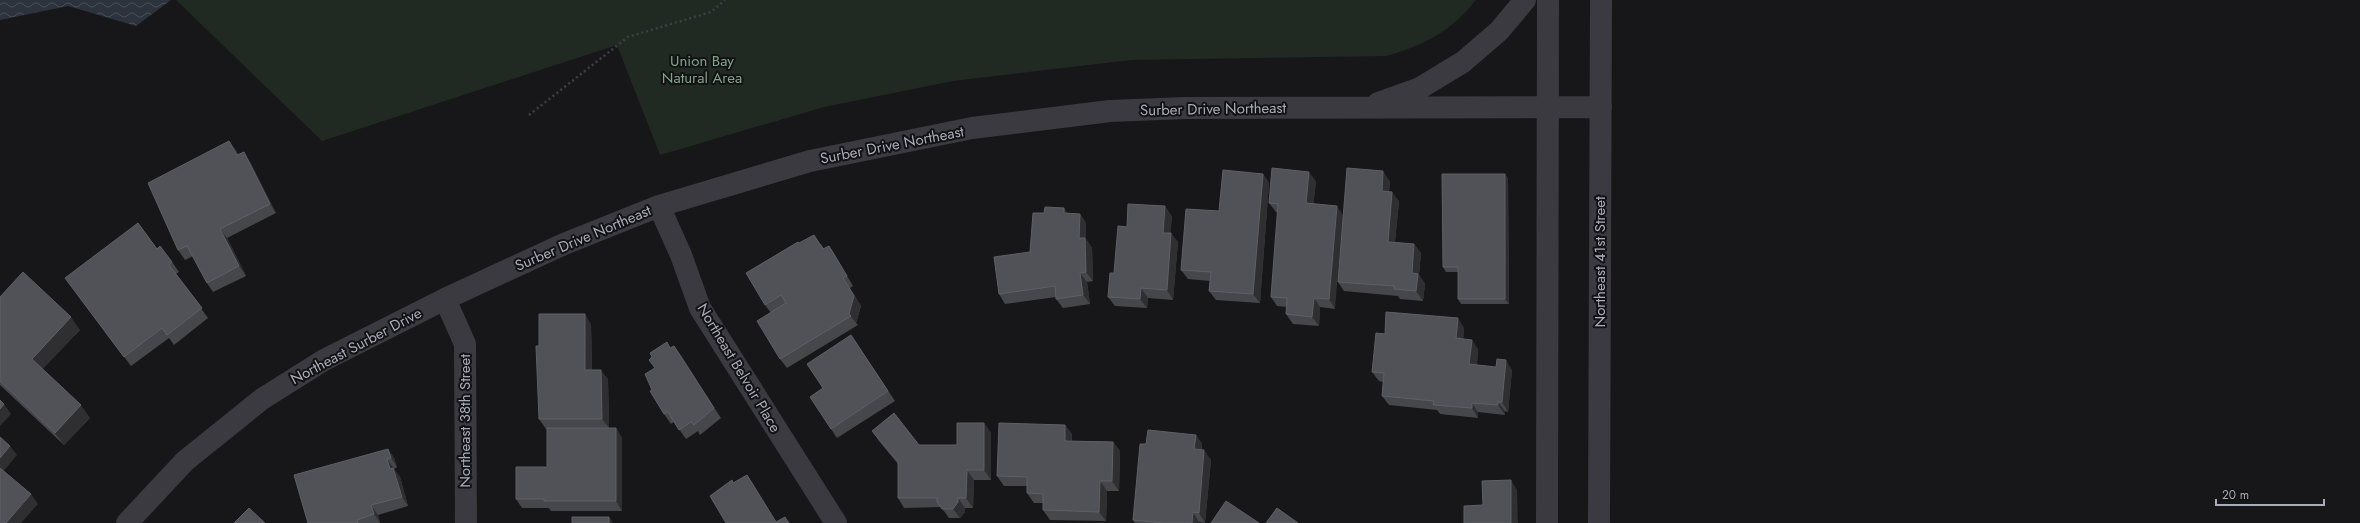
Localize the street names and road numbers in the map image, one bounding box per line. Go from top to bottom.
street label: Surber Drive Northeast [1140,97,1287,121]
street label: Surber Drive Northeast [818,120,966,170]
street label: Northeast 41st Street [1589,196,1611,327]
street label: Surber Drive Northeast [511,199,655,277]
street label: Northeast Belvoir Place [692,299,786,437]
street label: Northeast Surber Drive [286,302,426,390]
street label: Northeast 38th Street [454,354,476,488]

